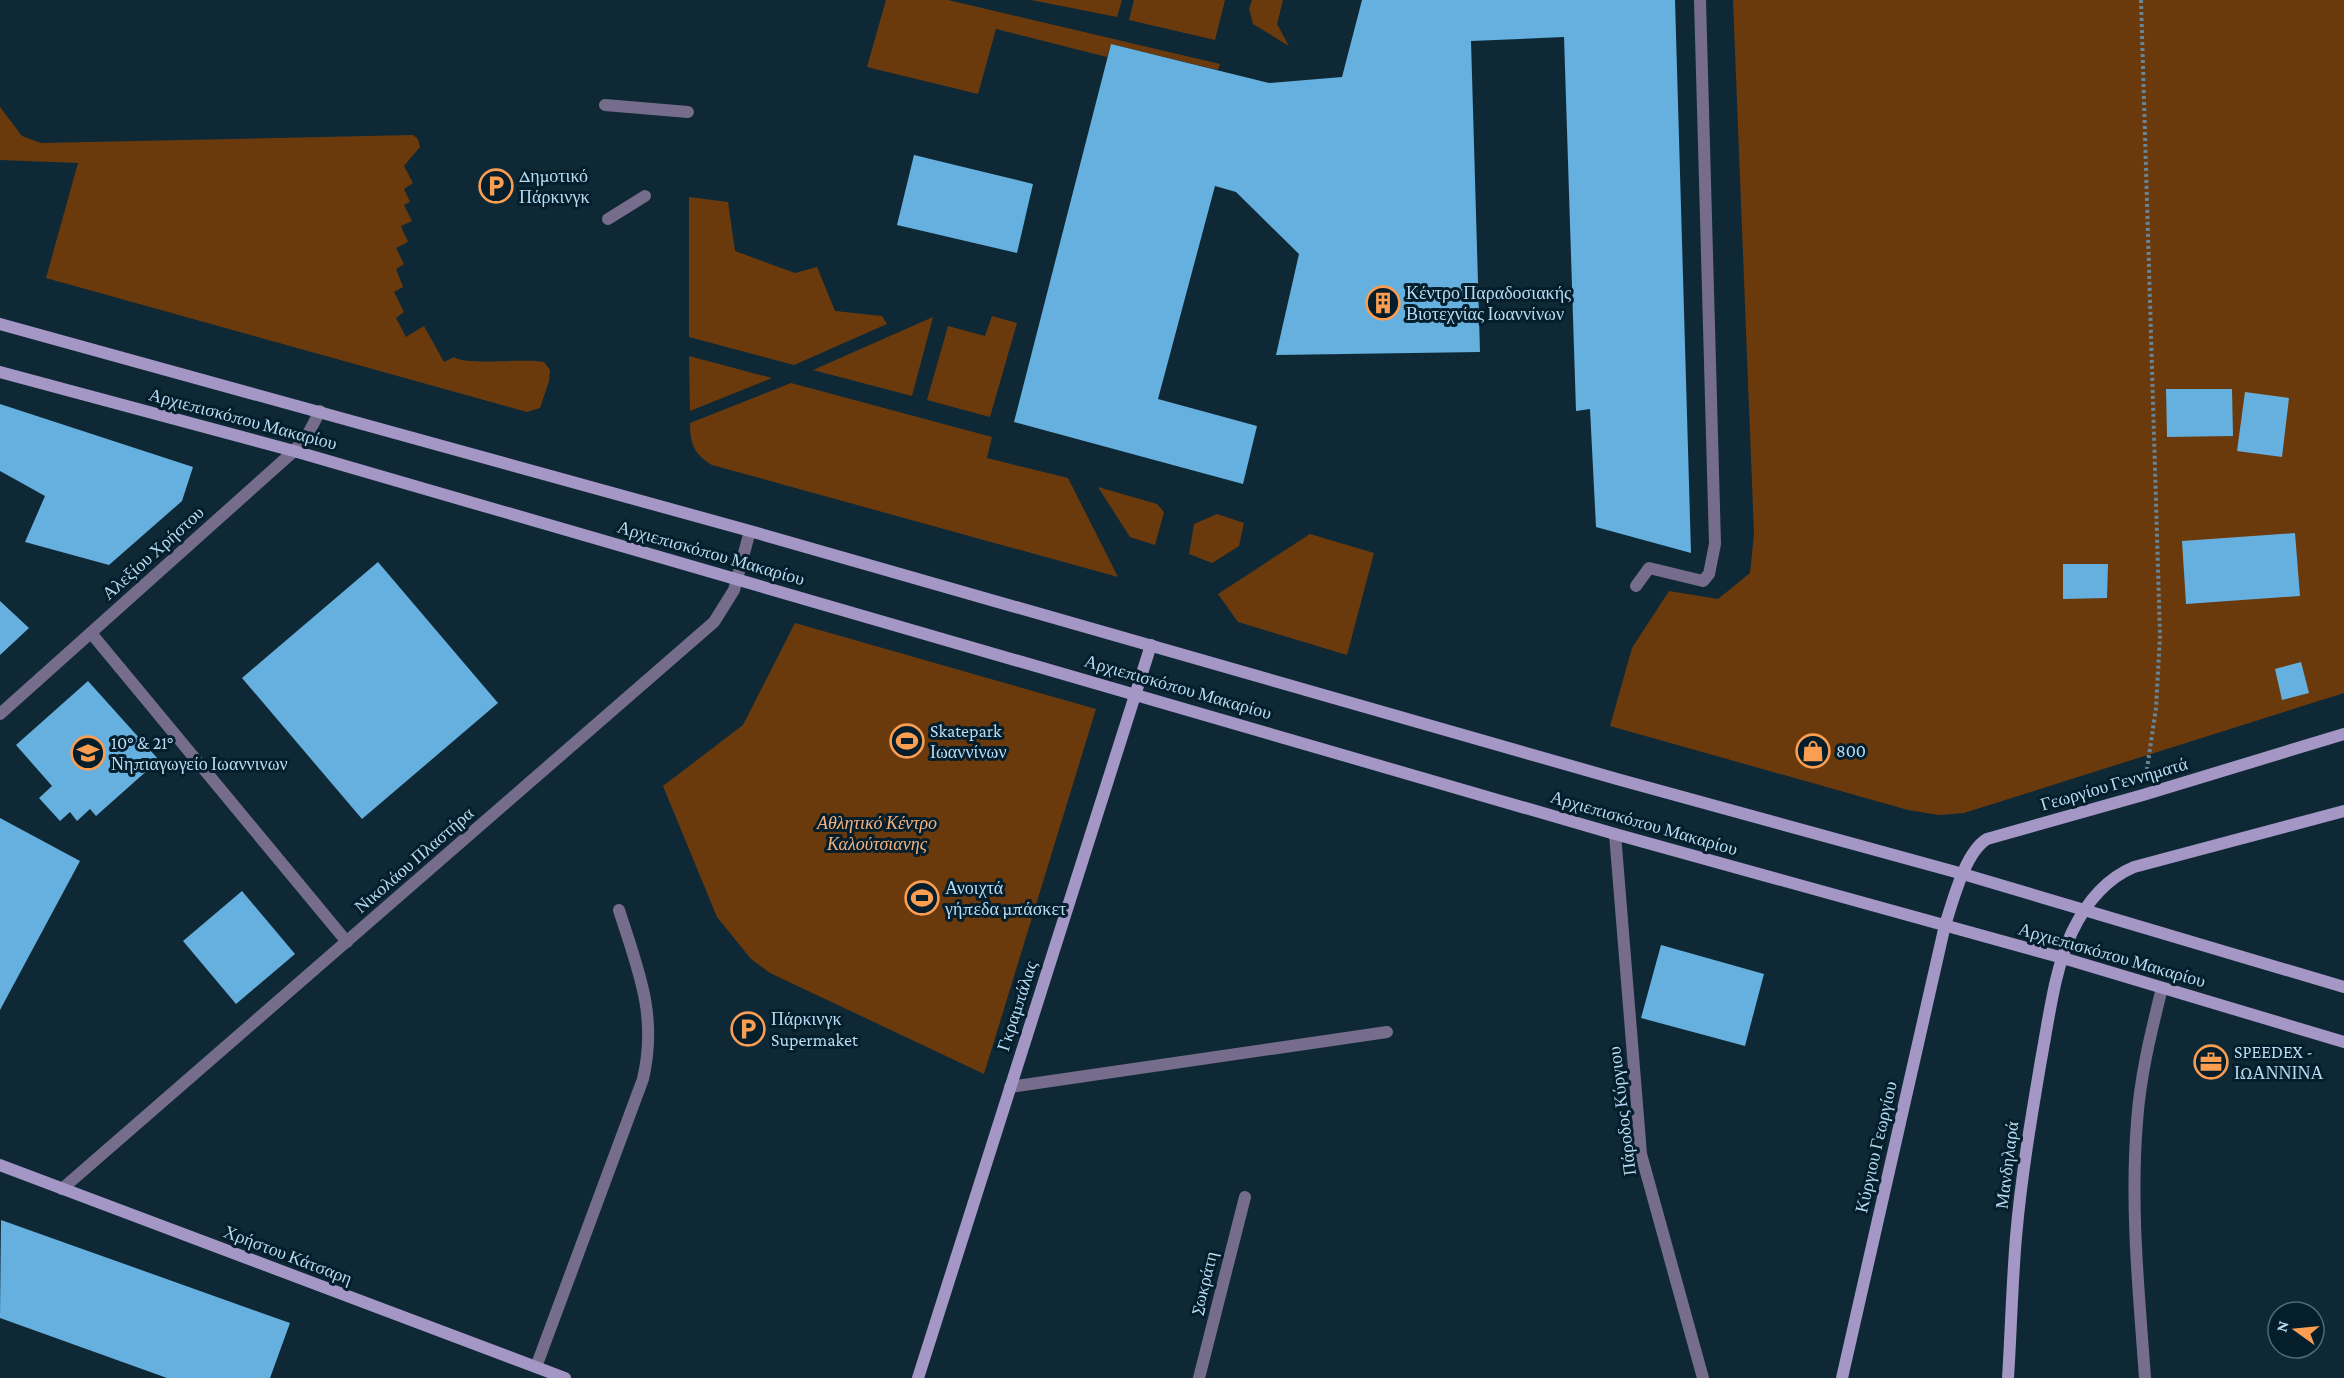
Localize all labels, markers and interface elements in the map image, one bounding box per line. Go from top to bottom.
place label: Δημοτικό Πάρκινγκ [519,166,590,207]
parking icon: Δημοτικό Πάρκινγκ [478,168,514,204]
place label: Κέντρο Παραδοσιακής Βιοτεχνίας Ιωαννίνων [1406,283,1571,324]
building icon: Κέντρο Παραδοσιακής Βιοτεχνίας Ιωαννίνων [1365,285,1401,321]
street label: Αρχιεπισκόπου Μακαρίου [147,384,339,454]
street label: Αλεξίου Χρήστου [98,502,208,604]
street label: Αρχιεπισκόπου Μακαρίου [615,517,807,589]
street label: Αρχιεπισκόπου Μακαρίου [1082,651,1274,723]
place label: Skatepark Ιωαννίνων [930,721,1007,762]
sports icon: Skatepark Ιωαννίνων [889,723,925,759]
place label: 10° & 21° Νηπιαγωγείο Ιωαννινων [111,733,288,774]
shop icon: 800 [1795,733,1831,769]
school or university icon: 10° & 21° Νηπιαγωγείο Ιωαννινων [70,735,106,771]
place label: 800 [1836,741,1866,761]
street label: Γεωργίου Γεννηματά [2038,753,2190,815]
street label: Αρχιεπισκόπου Μακαρίου [1548,787,1740,859]
street label: Νικολάου Πλαστήρα [351,803,478,917]
park label: Αθλητικό Κέντρο Καλούτσιανης [816,813,937,854]
place label: Ανοιχτά γήπεδα μπάσκετ [944,878,1066,919]
sports icon: Ανοιχτά γήπεδα μπάσκετ [904,880,940,916]
street label: Αρχιεπισκόπου Μακαρίου [2016,919,2208,991]
street label: Γκραμπάλας [993,958,1041,1054]
place label: Πάρκινγκ Supermaket [771,1009,859,1050]
parking icon: Πάρκινγκ Supermaket [730,1011,766,1047]
place label: SPEEDEX - ΙΩΑΝΝΙΝΑ [2234,1042,2323,1083]
office icon: SPEEDEX - ΙΩΑΝΝΙΝΑ [2193,1044,2229,1080]
street label: Πάροδος Κύργιου [1604,1045,1640,1177]
street label: Κύργιου Γεωργίου [1851,1079,1901,1215]
street label: Μανδηλαρά [1992,1120,2022,1210]
street label: Χρήστου Κάτσαρη [221,1221,355,1289]
street label: Σωκράτη [1186,1249,1222,1317]
north arrow [2266,1300,2326,1360]
text: N [2272,1319,2292,1334]

